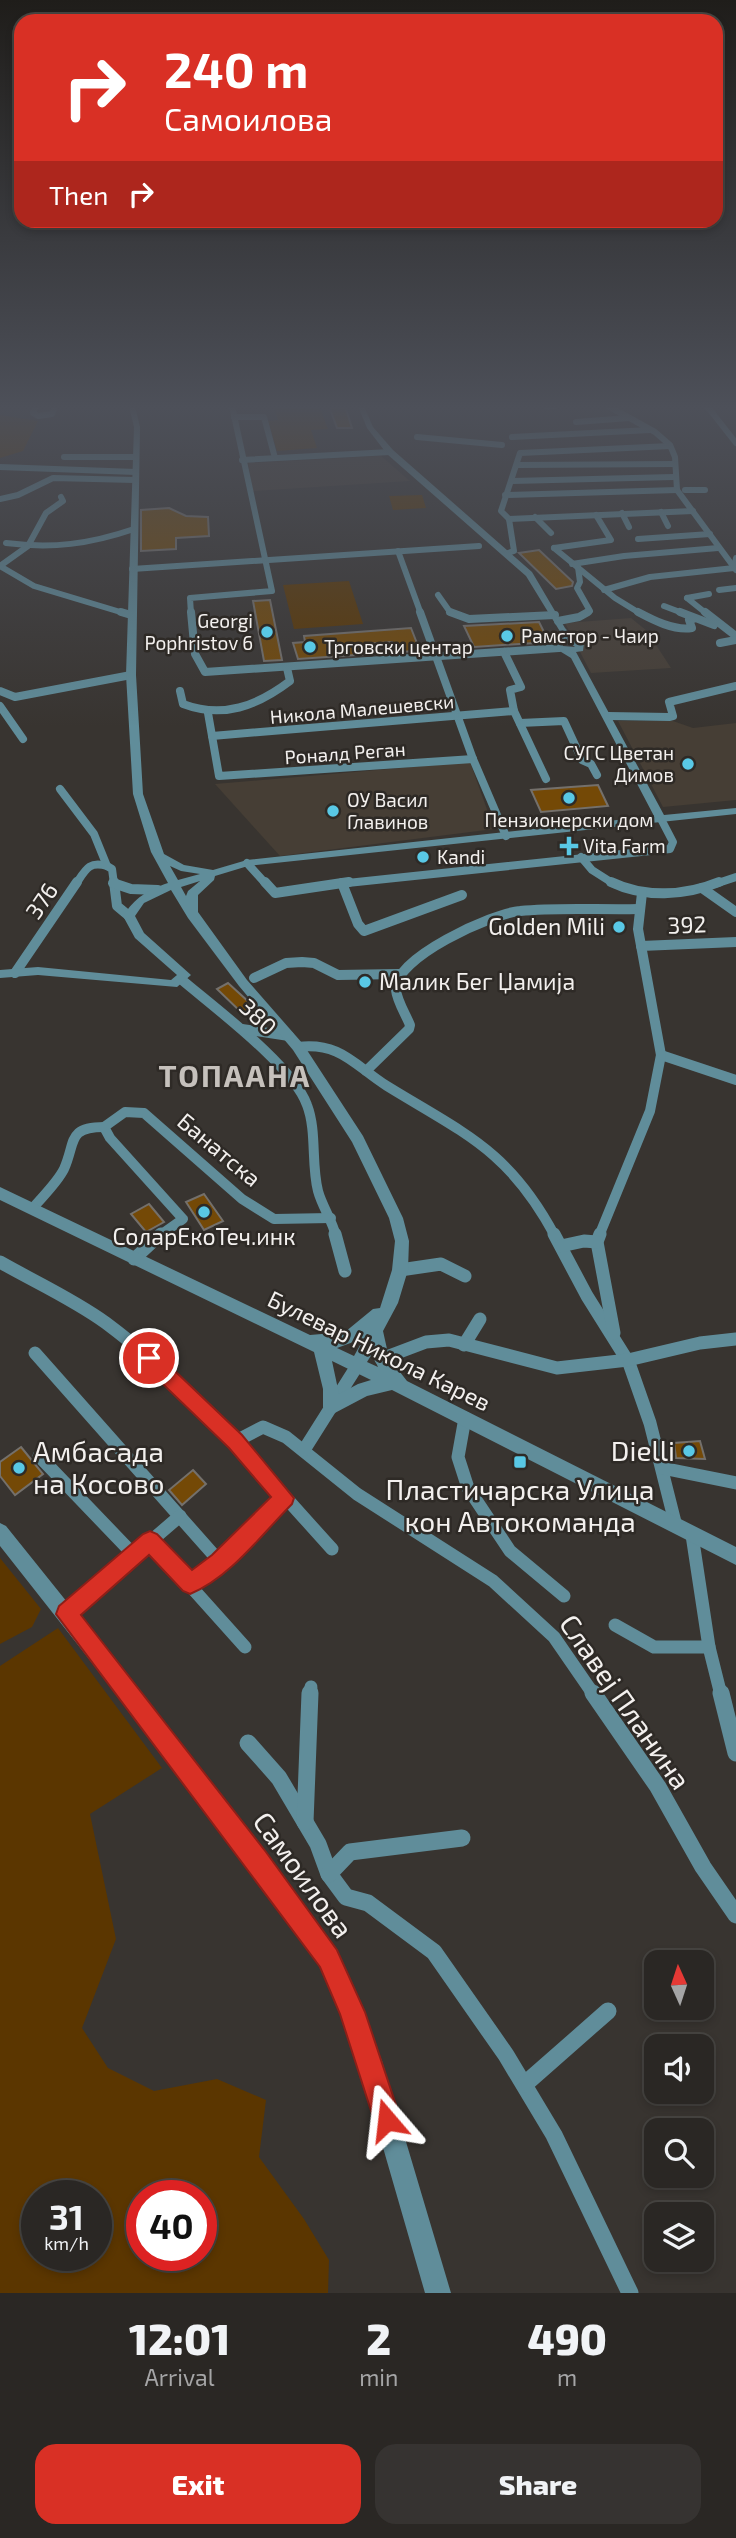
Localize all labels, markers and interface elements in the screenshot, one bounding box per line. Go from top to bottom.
text: 240 m [164,39,308,98]
icon: right [49,42,140,133]
text: Самоилова [164,99,332,137]
icon: right [122,175,160,213]
text: Then [49,179,108,210]
place label: Georgi Pophristov 6 [144,609,253,654]
marker: Georgi Pophristov 6 [259,624,275,640]
place label: Рамстор - Чаир [521,624,659,647]
marker: Рамстор - Чаир [499,628,515,644]
place label: Трговски центар [324,635,473,658]
marker: Трговски центар [302,639,318,655]
street label: Никола Малешевски [269,689,455,728]
street label: Роналд Реган [284,737,406,768]
place label: СУГС Цветан Димов [563,741,674,786]
marker: СУГС Цветан Димов [680,756,696,772]
place label: ОУ Васил Главинов [347,788,428,833]
marker: Пензионерски дом [561,790,577,806]
marker: ОУ Васил Главинов [325,803,341,819]
place label: Пензионерски дом [485,808,653,831]
place label: Vita Farm [583,834,666,857]
marker: Vita Farm [561,838,577,854]
place label: Kandi [437,845,485,868]
marker: Kandi [415,849,431,865]
street label: 376 [19,877,63,924]
street label: 392 [667,909,707,939]
place label: Golden Mili [488,912,605,940]
marker: Golden Mili [611,919,627,935]
place label: Малик Бег Џамија [379,967,575,995]
marker: Малик Бег Џамија [357,974,373,990]
street label: 380 [234,992,283,1040]
district label: ТОПААНА [159,1057,311,1093]
street label: Банатска [172,1106,267,1192]
marker: СоларЕкоТеч.инк [196,1204,212,1220]
place label: СоларЕкоТеч.инк [112,1222,296,1250]
street label: Булевар Никола Карев [263,1284,495,1417]
pin [119,1328,179,1388]
icon: arrive [130,1339,168,1377]
place label: Dielli [611,1433,675,1467]
place label: Амбасада на Косово [33,1434,165,1500]
marker: Dielli [681,1443,697,1459]
marker: Пластичарска Улица кон Автокоманда [512,1454,528,1470]
marker: Амбасада на Косово [11,1460,27,1476]
place label: Пластичарска Улица кон Автокоманда [385,1472,655,1538]
street label: Славеј Планина [553,1608,699,1795]
street label: Самоилова [247,1805,361,1944]
north arrow [644,1950,714,2020]
map controls [644,1950,714,2272]
button: sound [644,2034,714,2104]
position arrow [350,2083,424,2157]
button: search [644,2118,714,2188]
speed limit sign: 40 [126,2180,217,2271]
text: 31 [49,2195,84,2237]
button: layers [644,2202,714,2272]
text: km/h [44,2232,89,2254]
text: 12:01 [129,2313,230,2363]
text: 2 [366,2313,391,2363]
text: 490 [527,2313,607,2363]
text: Arrival [145,2363,215,2391]
text: min [359,2363,398,2391]
text: m [557,2363,577,2391]
button: Exit [35,2444,361,2524]
button: Share [375,2444,701,2524]

